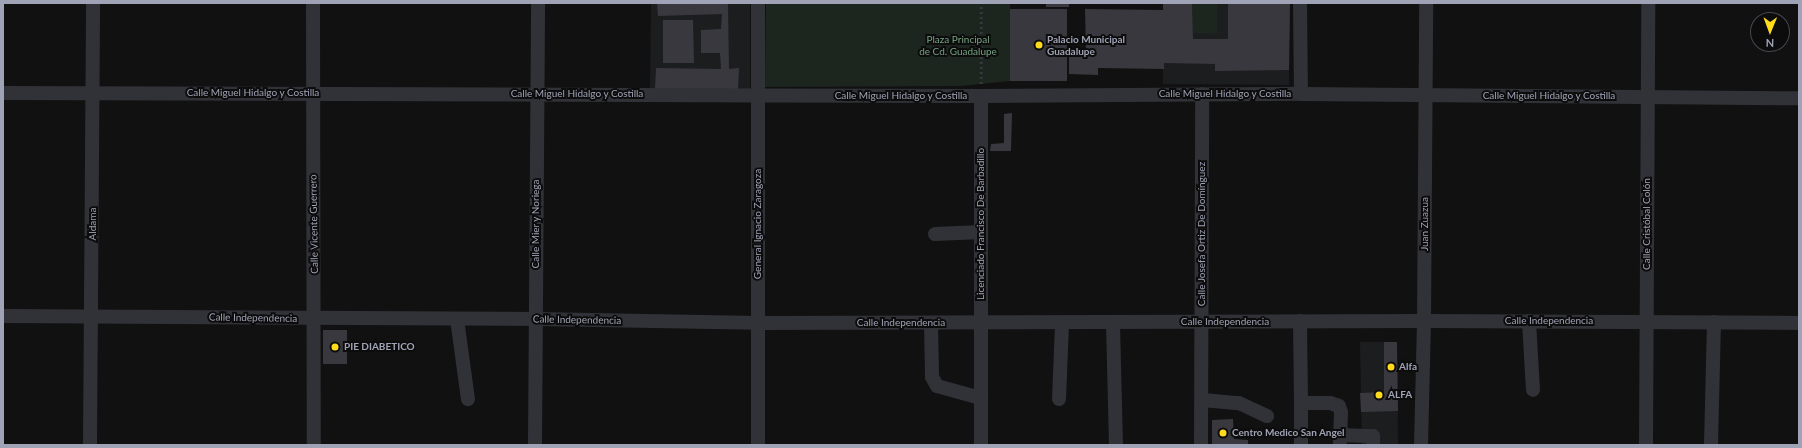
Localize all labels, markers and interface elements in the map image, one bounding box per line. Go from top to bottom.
north arrow [1750,12,1790,52]
park label: Plaza Principal de Cd. Guadalupe [919,33,997,56]
place label: Palacio Municipal Guadalupe [1047,33,1125,56]
text: N [1765,37,1774,50]
marker: Palacio Municipal Guadalupe [1034,40,1044,50]
street label: Calle Miguel Hidalgo y Costilla [186,87,320,99]
street label: Calle Miguel Hidalgo y Costilla [510,88,644,100]
street label: Calle Miguel Hidalgo y Costilla [1158,88,1292,100]
street label: Calle Miguel Hidalgo y Costilla [834,90,968,102]
street label: Calle Miguel Hidalgo y Costilla [1482,90,1616,102]
street label: Licenciado Francisco De Barbadillo [975,148,987,300]
street label: Calle Josefa Ortiz De Domínguez [1196,162,1208,306]
street label: General Ignacio Zaragoza [752,169,764,279]
street label: Calle Vicente Guerrero [307,174,321,274]
street label: Calle Cristóbal Colón [1641,178,1653,270]
street label: Calle Mier y Noriega [530,179,542,269]
street label: Juan Zuazua [1419,197,1431,251]
street label: Aldama [87,208,99,240]
street label: Calle Independencia [209,311,297,325]
street label: Calle Independencia [533,313,621,327]
street label: Calle Independencia [1505,315,1593,327]
street label: Calle Independencia [1181,316,1269,328]
street label: Calle Independencia [857,317,945,329]
marker: PIE DIABETICO [329,341,341,353]
place label: PIE DIABETICO [344,341,415,353]
place label: Alfa [1399,361,1417,373]
marker: Alfa [1386,362,1396,372]
marker: ALFA [1373,389,1385,401]
place label: ALFA [1388,389,1412,401]
marker: Centro Medico San Angel [1217,427,1229,439]
place label: Centro Medico San Angel [1232,427,1345,439]

